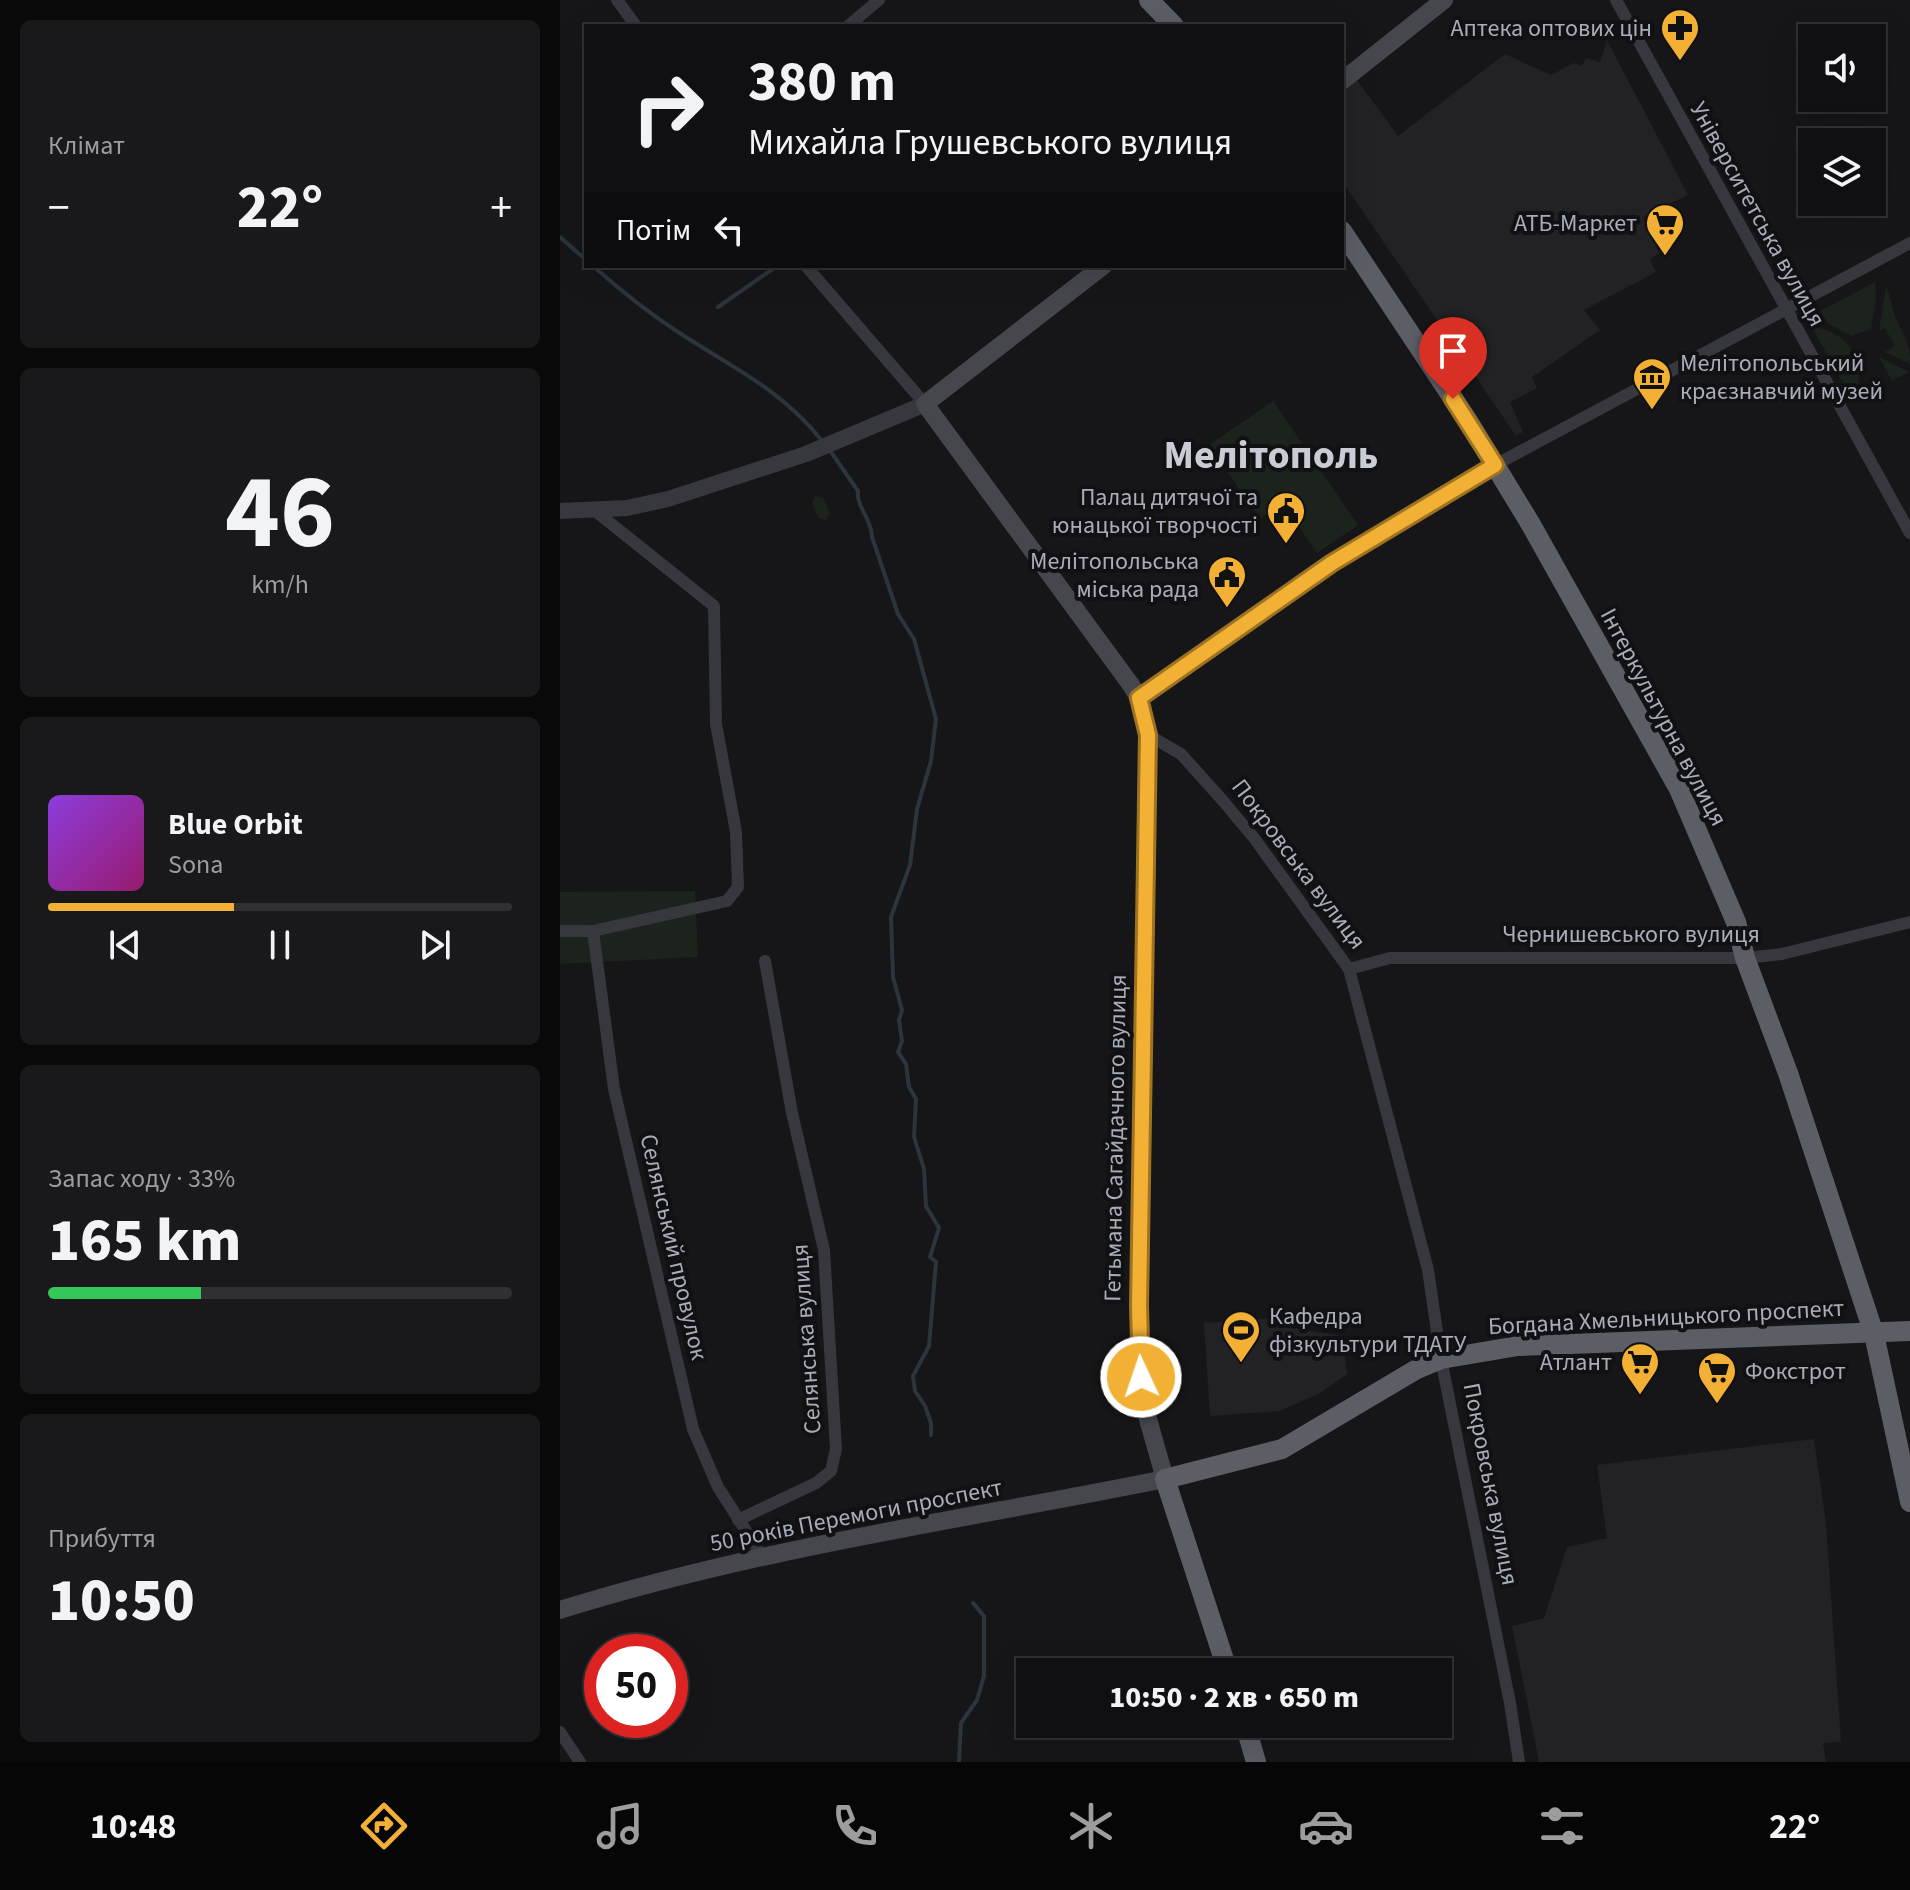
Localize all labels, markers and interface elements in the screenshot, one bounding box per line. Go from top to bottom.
pharmacy icon: Аптека оптових цін [1659,7,1701,62]
place label: Аптека оптових цін [1450,11,1652,46]
map controls [1798,24,1886,216]
button: sound [1798,24,1886,112]
text: 380 m [748,43,896,122]
icon: right [616,56,720,160]
street label: Університетська вулиця [1681,95,1834,333]
text: Михайла Грушевського вулиця [748,117,1232,168]
text: Клімат [48,127,125,164]
button: layers [1798,128,1886,216]
text: 22° [237,166,323,251]
text: − [48,177,70,240]
text: + [490,177,512,240]
supermarket icon: АТБ-Маркет [1644,202,1686,257]
place label: АТБ-Маркет [1514,206,1637,241]
icon: left [707,208,751,252]
text: Потім [616,209,691,252]
pin [1419,317,1487,399]
icon: arrive [1431,329,1475,373]
place label: Мелітопольський краєзнавчий музей [1680,346,1883,409]
museum icon: Мелітопольський краєзнавчий музей [1631,356,1673,411]
district label: Мелітополь [1163,427,1379,484]
text: 46 [225,440,335,588]
place label: Палац дитячої та юнацької творчості [1052,480,1258,543]
public building icon: Палац дитячої та юнацької творчості [1265,490,1307,545]
place label: Мелітопольська міська рада [1030,544,1199,607]
public building icon: Мелітопольська міська рада [1206,554,1248,609]
text: km/h [251,566,309,603]
street label: Інтеркультурна вулиця [1591,602,1736,832]
street label: Покровська вулиця [1223,772,1374,957]
text: Blue Orbit [168,803,303,846]
text: Sona [168,846,223,883]
street label: Чернишевського вулиця [1502,917,1760,952]
icon: previous [103,923,147,967]
icon: pause [258,923,302,967]
icon: next [413,923,457,967]
street label: Гетьмана Сагайдачного вулиця [1095,974,1136,1302]
street label: Селянський провулок [630,1131,717,1364]
text: Запас ходу · 33% [48,1160,235,1197]
text: 165 km [48,1199,241,1284]
street label: Селянська вулиця [782,1243,831,1435]
street label: Богдана Хмельницького проспект [1487,1291,1845,1344]
place label: Кафедра фізкультури ТДАТУ [1269,1299,1467,1362]
sports icon: Кафедра фізкультури ТДАТУ [1220,1309,1262,1364]
position arrow [1099,1335,1183,1419]
supermarket icon: Атлант [1619,1341,1661,1396]
place label: Атлант [1540,1345,1612,1380]
supermarket icon: Фокстрот [1696,1350,1738,1405]
place label: Фокстрот [1745,1354,1846,1389]
street label: Покровська вулиця [1454,1380,1527,1588]
street label: 50 років Перемоги проспект [707,1470,1005,1561]
text: Прибуття [48,1520,156,1557]
text: 10:50 [48,1559,195,1644]
speed limit sign: 50 [584,1634,688,1738]
text: 10:50 · 2 хв · 650 m [1109,1676,1359,1719]
icon: directions [356,1798,412,1854]
icon: music [592,1798,648,1854]
icon: phone [827,1798,883,1854]
icon: climate [1063,1798,1119,1854]
icon: car [1298,1798,1354,1854]
icon: filters [1534,1798,1590,1854]
text: 10:48 [90,1801,177,1852]
text: 22° [1769,1801,1820,1852]

